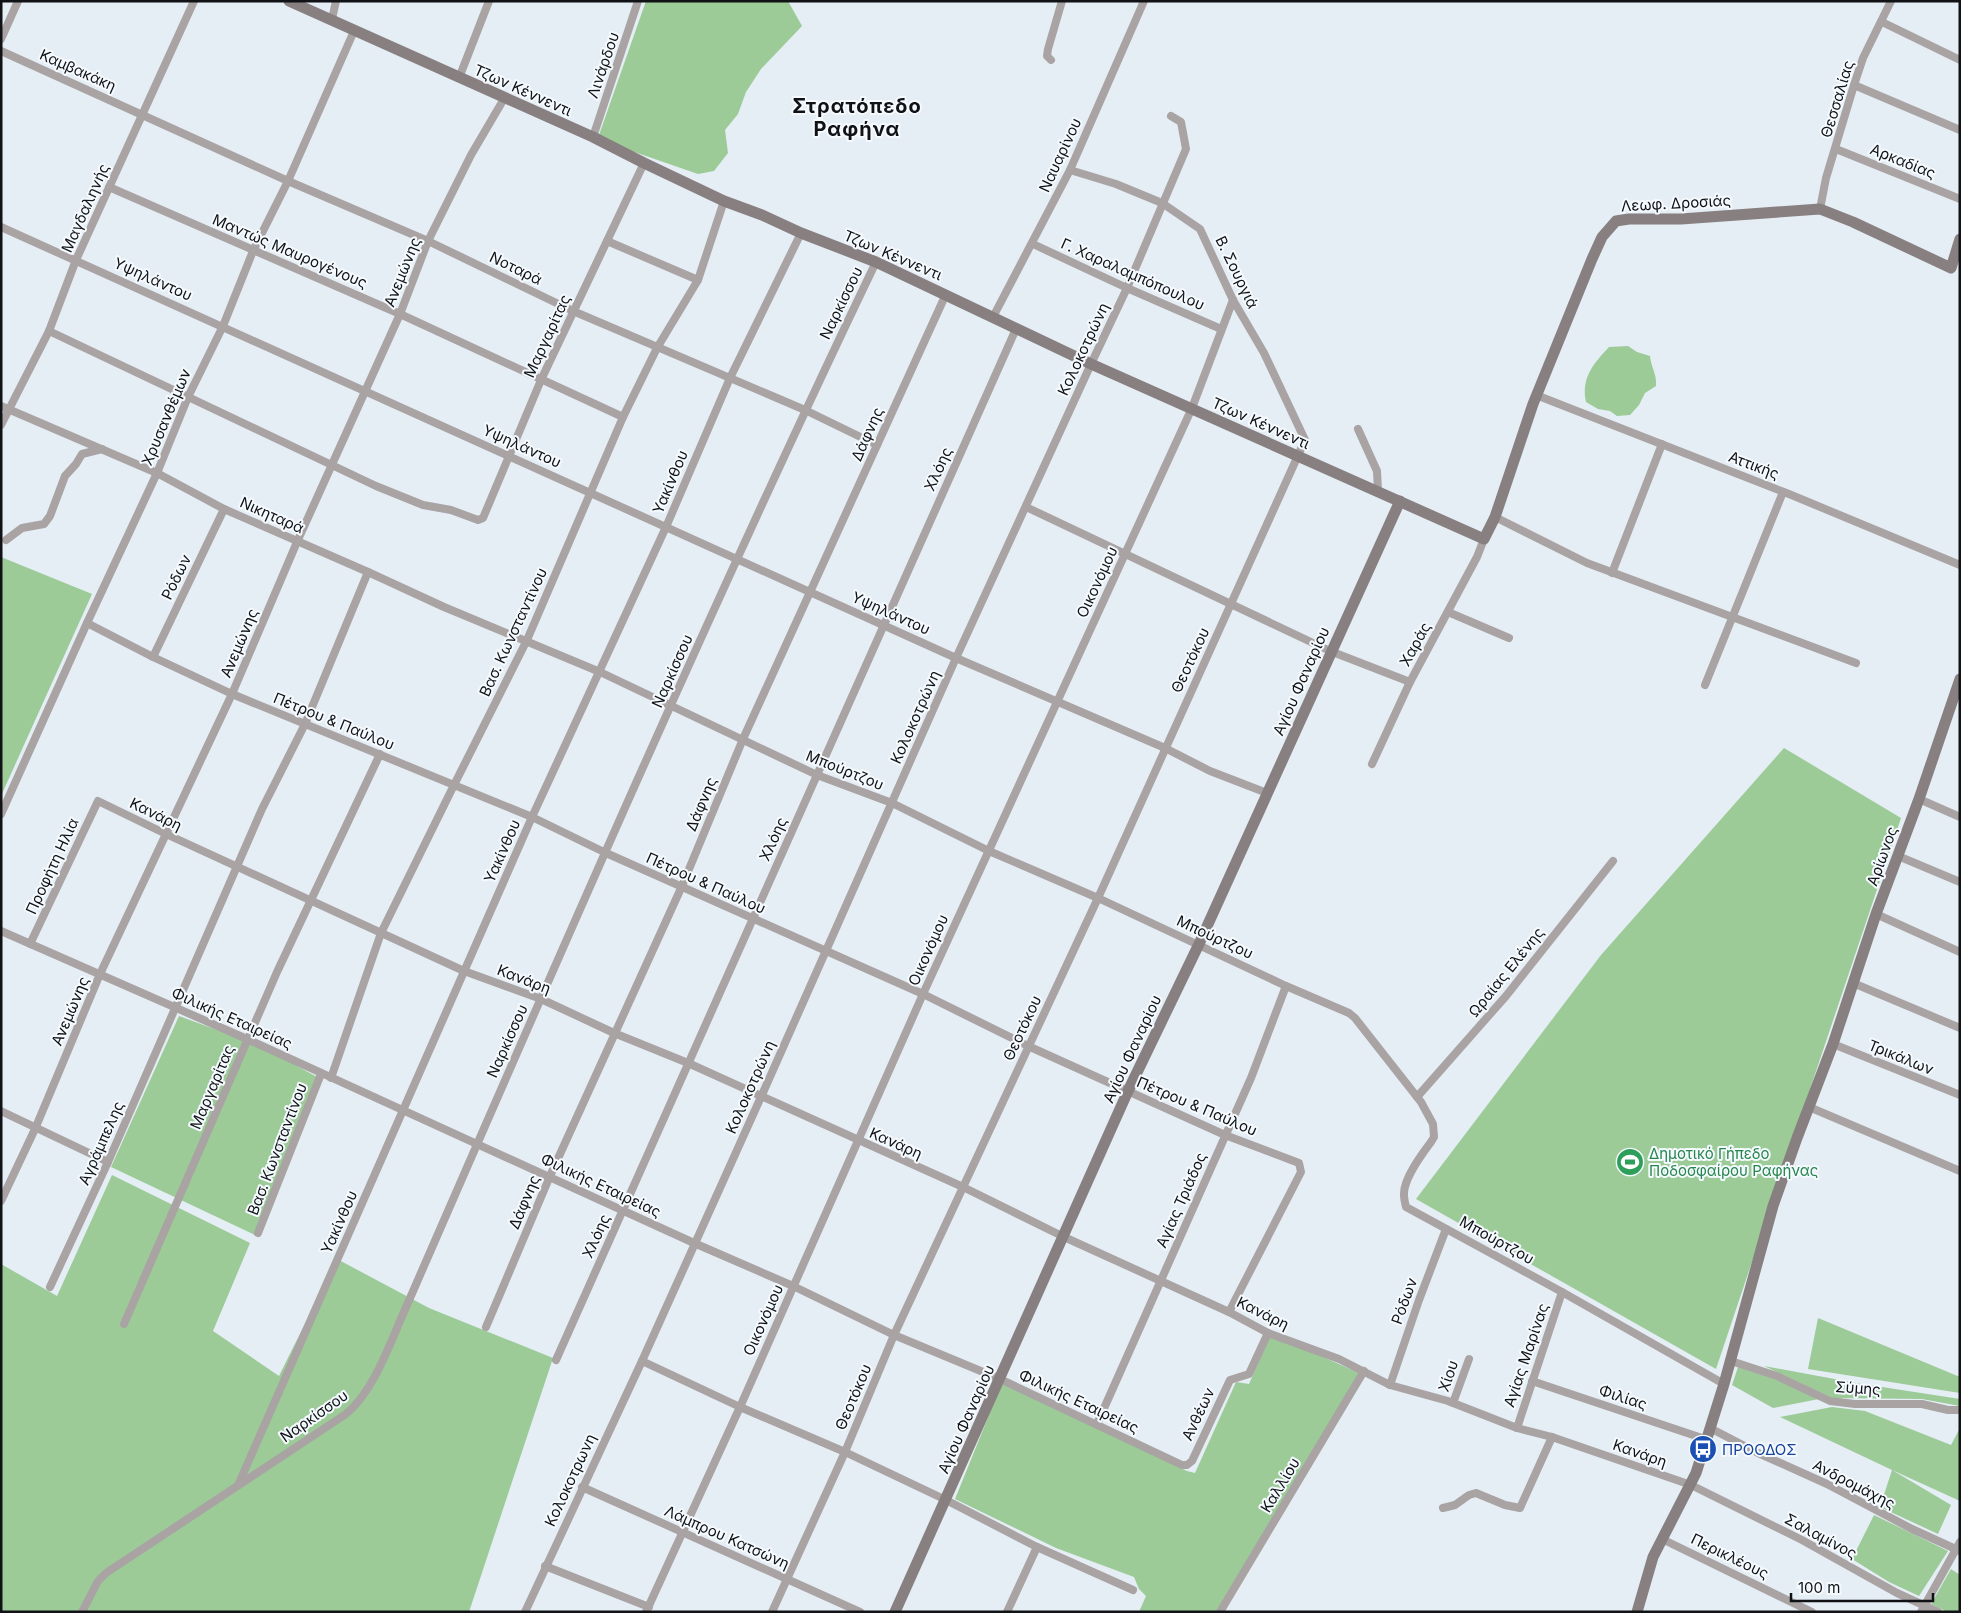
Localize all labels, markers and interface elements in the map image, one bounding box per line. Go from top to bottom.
street label: Λινάρδου [583,29,623,101]
street label: Καμβακάκη [37,45,119,95]
street label: Θεσσαλίας [1816,58,1858,140]
street label: Τζων Κέννεντι [471,60,575,120]
district label: Στρατόπεδο Ραφήνα [792,94,922,141]
street label: Ναυαρίνου [1035,115,1085,195]
street label: Αρκαδίας [1868,139,1938,183]
street label: Μαγδαληνής [57,161,113,255]
street label: Λεωφ. Δροσιάς [1620,191,1732,215]
street label: Μαντώς Μαυρογένους [210,210,370,292]
street label: Τζων Κέννεντι [841,226,945,284]
street label: Β. Σουργιά [1211,233,1263,311]
street label: Ανεμώνης [379,234,425,310]
street label: Γ. Χαραλαμπόπουλου [1058,234,1208,314]
street label: Νοταρά [487,247,545,289]
street label: Υψηλάντου [111,253,195,305]
street label: Ναρκίσσου [815,264,867,342]
street label: Μαργαρίτας [519,291,575,381]
street label: Κολοκοτρώνη [1053,300,1113,398]
street label: Χρυσανθέμων [137,366,195,468]
street label: Τζων Κέννεντι [1209,393,1313,453]
street label: Δάφνης [847,404,887,464]
street label: Υψηλάντου [480,420,564,472]
street label: Χλόης [920,444,956,494]
street label: Υακίνθου [648,447,692,517]
street label: Αττικής [1726,447,1782,483]
street label: Νικηταρά [237,492,307,538]
street label: Οικονόμου [1072,543,1122,621]
street label: Ρόδων [157,551,195,603]
street label: Βασ. Κωνσταντίνου [475,565,551,699]
street label: Υψηλάντου [849,587,933,639]
street label: Ανεμώνης [216,606,262,680]
street label: Χαράς [1395,619,1435,669]
street label: Θεοτόκου [1167,624,1213,696]
street label: Αγίου Φαναρίου [1269,624,1333,738]
street label: Ναρκίσσου [647,631,697,711]
street label: Κολοκοτρώνη [886,667,944,767]
street label: Πέτρου & Παύλου [271,688,397,754]
street label: Μπούρτζου [803,746,887,794]
street label: Δάφνης [681,774,721,834]
street label: Κανάρη [127,793,185,835]
street label: Χλόης [755,814,791,864]
street label: Προφήτη Ηλία [21,815,83,917]
street label: Υακίνθου [480,816,524,886]
street label: Αρίωνος [1863,824,1901,888]
street label: Πέτρου & Παύλου [643,848,769,918]
street label: Οικονόμου [904,911,952,989]
street label: Μπούρτζου [1174,911,1256,963]
street label: Ωραίας Ελένης [1464,923,1548,1021]
street label: Κανάρη [494,960,554,998]
street label: Ανεμώνης [47,974,93,1048]
street label: Φιλικής Εταιρείας [169,983,295,1053]
street label: Θεοτόκου [999,992,1045,1064]
street label: Αγίου Φαναρίου [1099,992,1165,1106]
street label: Ναρκίσσου [482,1001,532,1081]
street label: Τρικάλων [1866,1035,1937,1079]
street label: Κολοκοτρώνη [721,1037,779,1137]
street label: Μαργαρίτας [186,1042,238,1132]
street label: Πέτρου & Παύλου [1134,1072,1260,1140]
street label: Βασ. Κωνσταντίνου [243,1080,311,1218]
street label: Αγράμπελης [74,1098,128,1188]
street label: Κανάρη [867,1123,925,1163]
place label: Δημοτικό Γήπεδο Ποδοσφαίρου Ραφήνας [1649,1144,1818,1180]
sports icon: Δημοτικό Γήπεδο Ποδοσφαίρου Ραφήνας [1615,1147,1645,1177]
street label: Φιλικής Εταιρείας [538,1149,664,1221]
street label: Αγίας Τριάδος [1152,1149,1210,1251]
street label: Δάφνης [504,1172,544,1232]
street label: Υακίνθου [317,1187,361,1257]
street label: Χλόης [578,1211,614,1261]
street label: Μπούρτζου [1456,1212,1538,1268]
street label: Ρόδων [1387,1275,1421,1327]
street label: Οικονόμου [739,1281,787,1359]
street label: Κανάρη [1234,1292,1292,1334]
street label: Αγίας Μαρίνας [1499,1301,1553,1409]
street label: Χίου [1434,1358,1462,1394]
street label: Θεοτόκου [831,1361,875,1433]
street label: Αγίου Φαναρίου [934,1362,998,1476]
street label: Φιλικής Εταιρείας [1016,1365,1142,1437]
street label: Σύμης [1835,1377,1881,1399]
street label: Φιλίας [1596,1380,1650,1414]
street label: Ανθέων [1177,1384,1219,1444]
street label: Ναρκίσσου [276,1386,352,1446]
street label: Κολοκοτρωνη [540,1431,600,1529]
bus stop icon: ΠΡΟΟΔΟΣ [1688,1434,1718,1464]
street label: Κανάρη [1610,1435,1670,1471]
place label: ΠΡΟΟΔΟΣ [1722,1440,1797,1459]
street label: Καλλίου [1256,1454,1304,1516]
street label: Ανδρομάχης [1810,1455,1898,1513]
street label: Λάμπρου Κατσώνη [662,1501,792,1573]
street label: Σαλαμίνος [1782,1509,1860,1563]
street label: Περικλέους [1688,1529,1772,1583]
scale bar [1791,1570,1934,1602]
text: 100 m [1798,1578,1840,1597]

